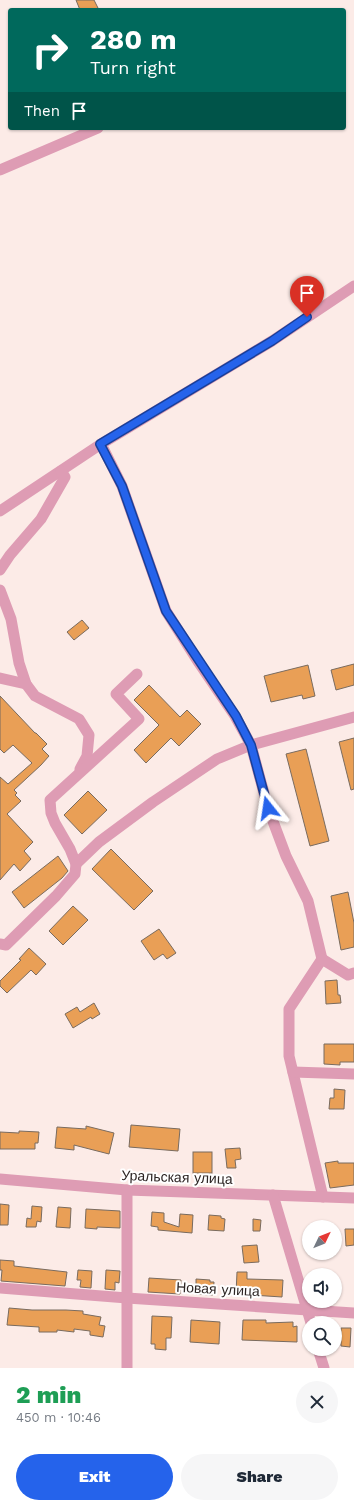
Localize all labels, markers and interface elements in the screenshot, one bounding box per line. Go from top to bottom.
text: 280 m [90,23,177,56]
icon: right [24,24,76,76]
text: Turn right [90,57,176,78]
icon: arrive [68,100,90,122]
text: Then [24,102,60,120]
pin [290,276,324,317]
icon: arrive [296,282,318,304]
position arrow [247,787,289,829]
street label: Уральская улица [121,1167,233,1187]
north arrow [302,1220,342,1260]
map controls [302,1220,342,1356]
button: sound [302,1268,342,1308]
street label: Новая улица [176,1279,260,1299]
button: search [302,1316,342,1356]
text: 2 min [16,1381,81,1409]
button: close [296,1381,338,1423]
text: 450 m · 10:46 [16,1410,101,1425]
button: Exit [16,1454,173,1500]
button: Share [181,1454,338,1500]

